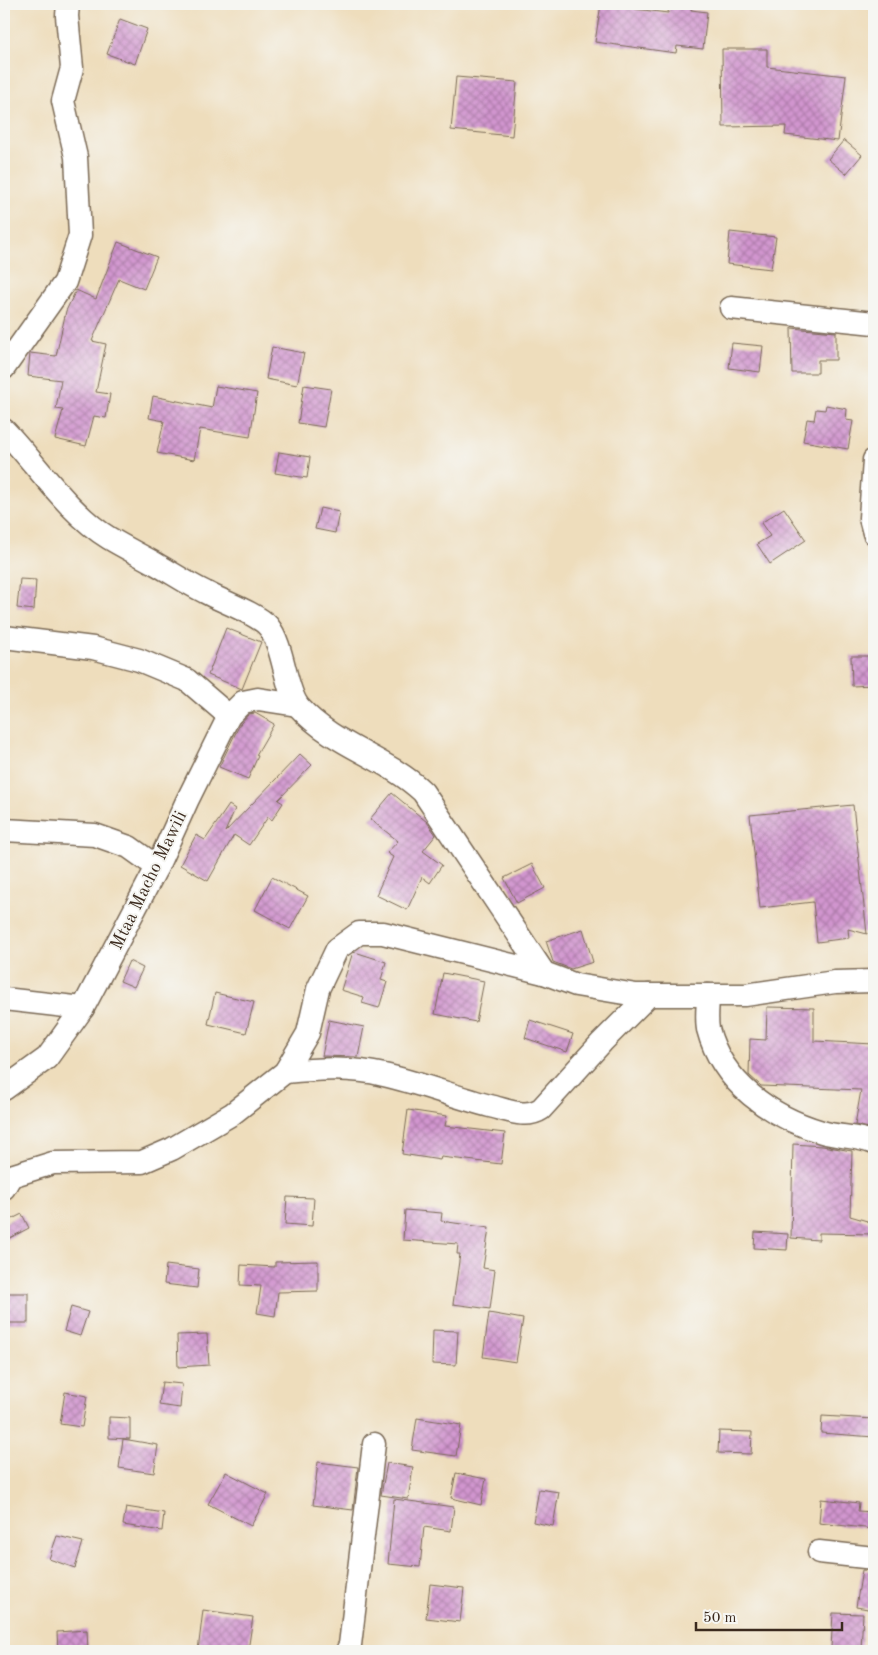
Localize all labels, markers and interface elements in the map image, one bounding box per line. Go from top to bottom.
street label: Mtaa Macho Mawili [108,808,190,953]
scale bar [696,1600,842,1632]
text: 50 m [703,1611,737,1626]

